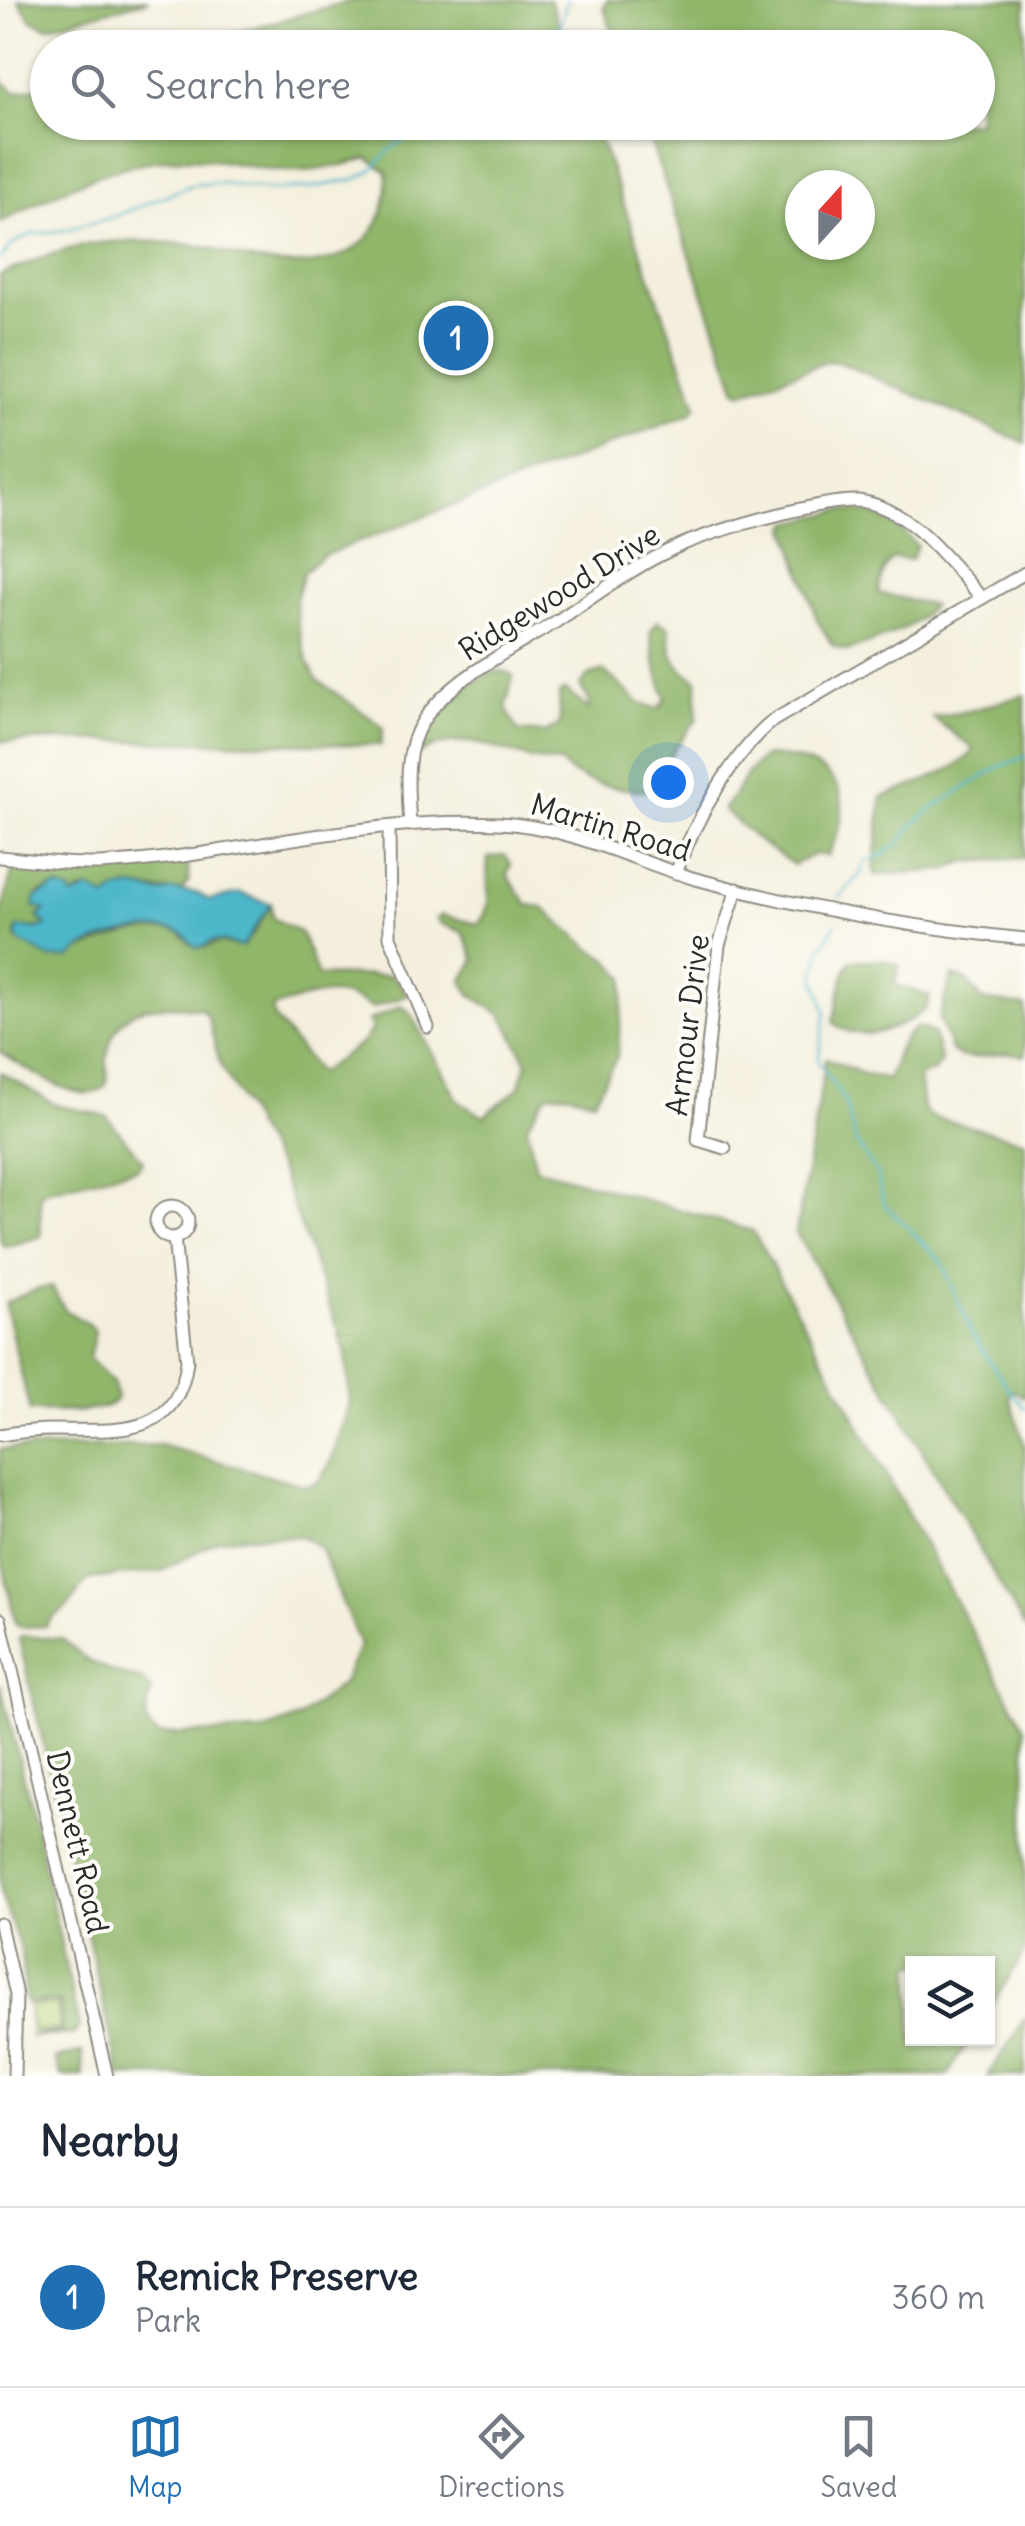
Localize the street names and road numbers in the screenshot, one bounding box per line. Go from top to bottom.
street label: Ridgewood Drive [452,515,666,669]
street label: Martin Road [526,785,696,869]
street label: Armour Drive [657,932,717,1118]
street label: Dennett Road [39,1747,117,1937]

